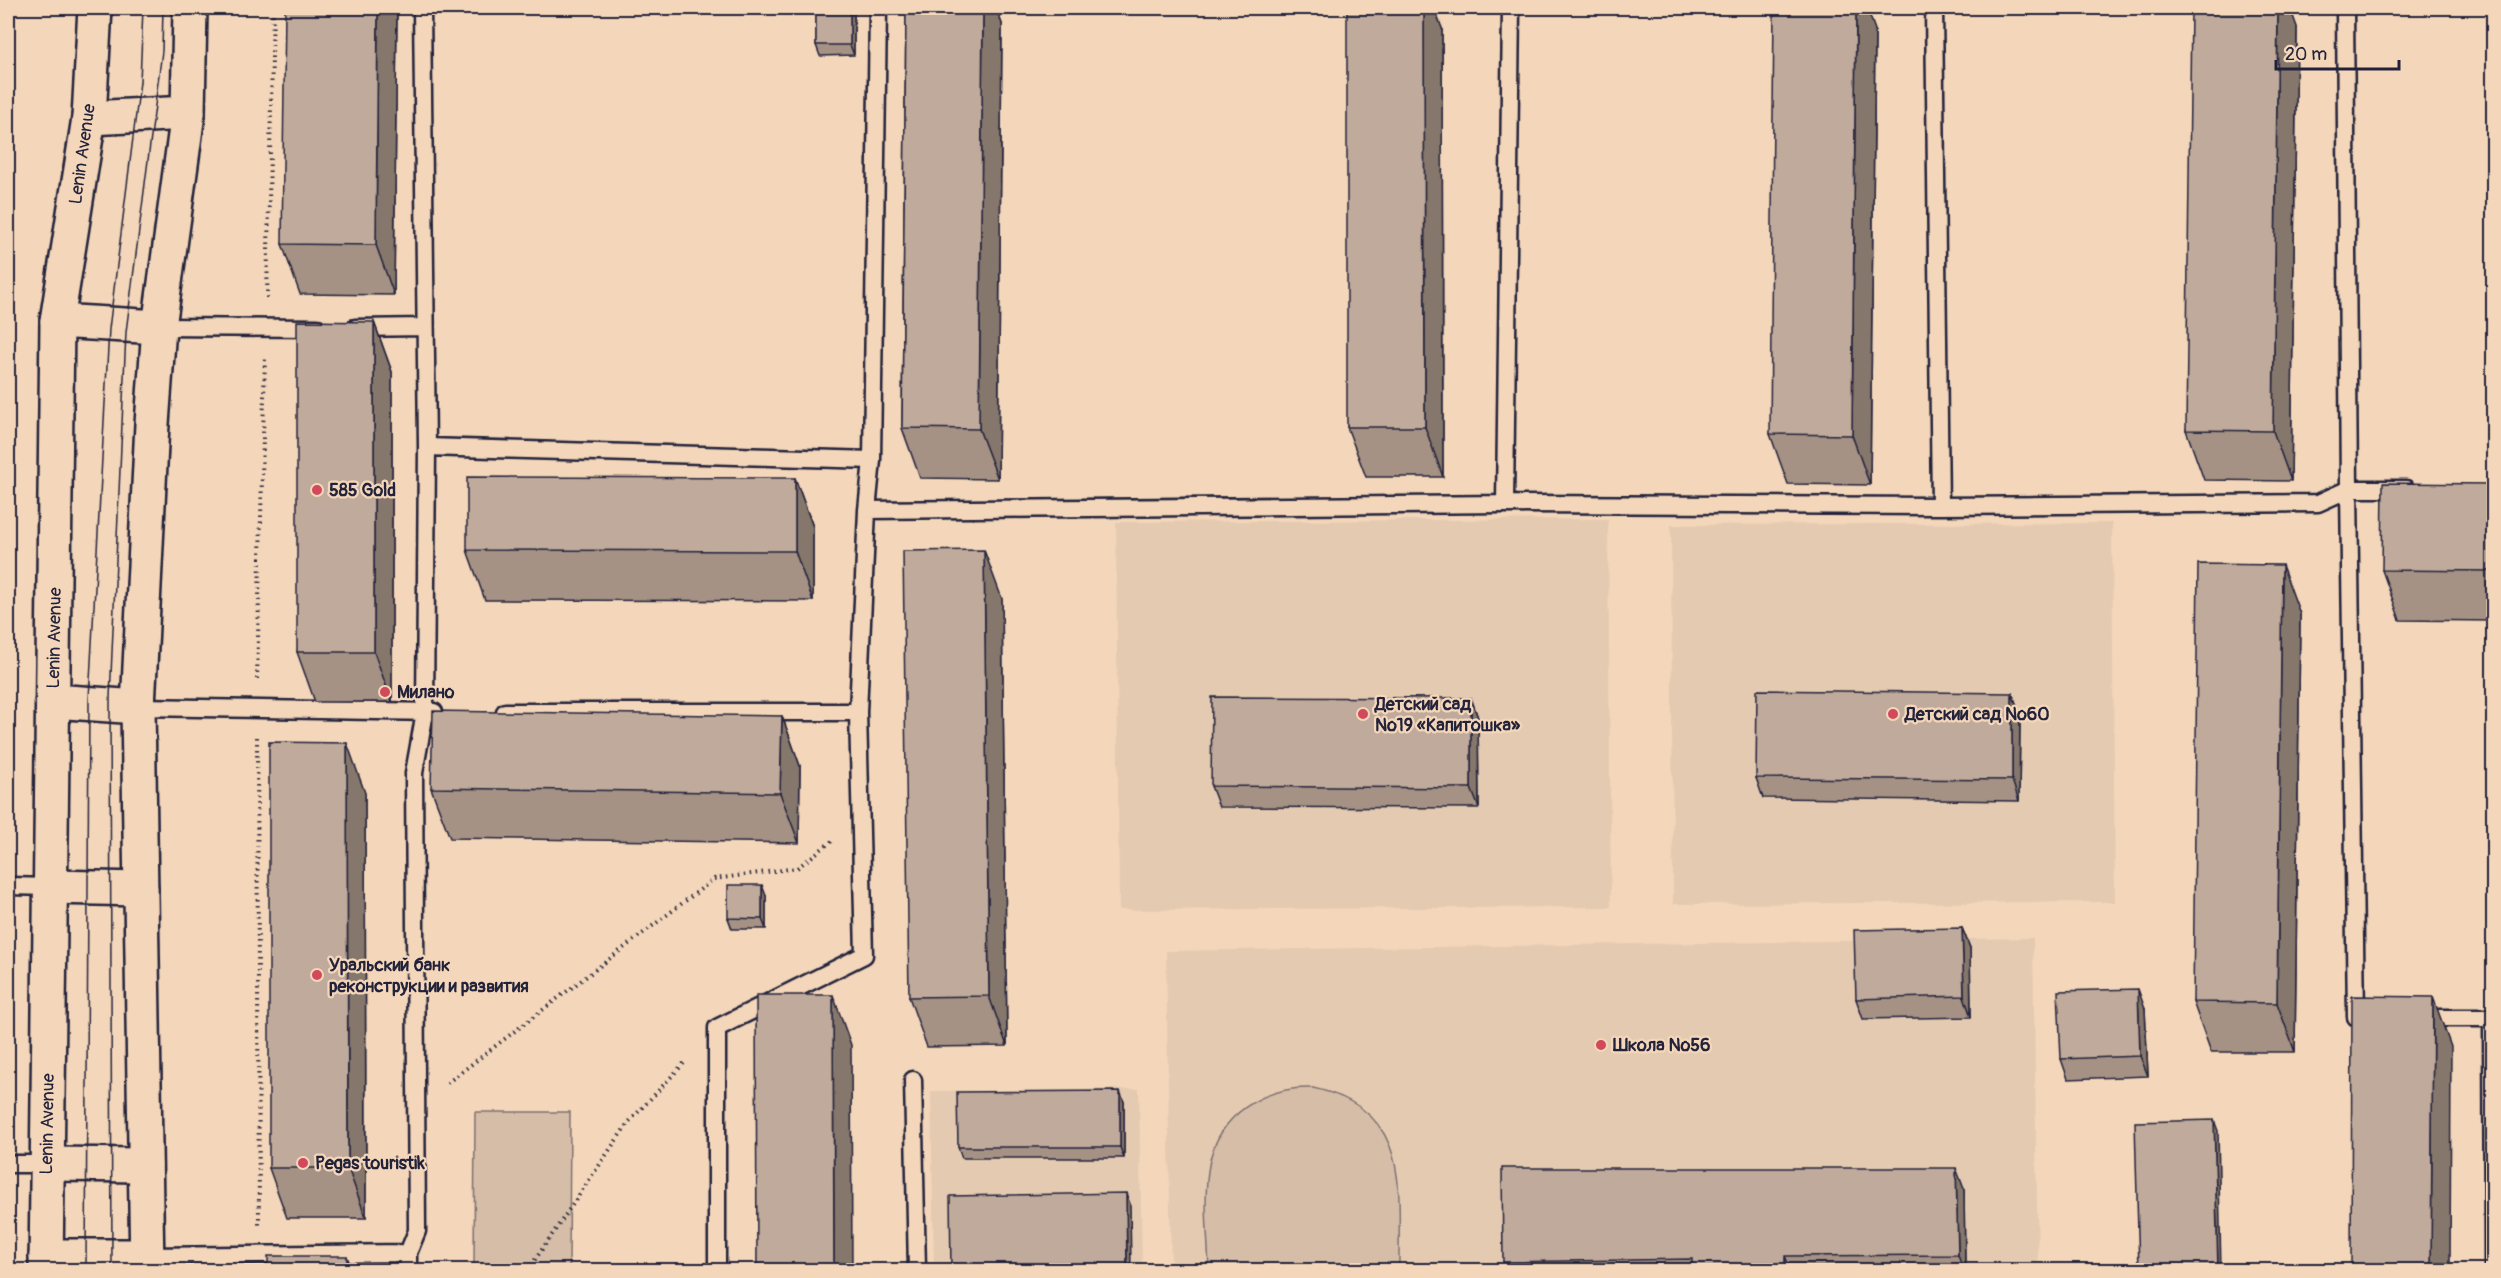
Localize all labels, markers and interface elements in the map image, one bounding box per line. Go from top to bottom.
scale bar [2276,33,2399,71]
text: 20 m [2285,43,2327,66]
street label: Lenin Avenue [64,102,101,206]
place label: 585 Gold [329,479,396,502]
marker: 585 Gold [310,483,324,497]
street label: Lenin Avenue [42,587,67,689]
place label: Милано [397,681,455,704]
marker: Милано [378,685,392,699]
place label: Детский сад №19 «Капитошка» [1374,693,1521,737]
place label: Детский сад №60 [1904,703,2050,726]
marker: Детский сад №19 «Капитошка» [1356,707,1370,721]
marker: Детский сад №60 [1886,707,1900,721]
place label: Уральский банк реконструкции и развития [329,954,529,998]
marker: Уральский банк реконструкции и развития [310,968,324,982]
place label: Школа №56 [1612,1034,1711,1057]
marker: Школа №56 [1594,1038,1608,1052]
street label: Lenin Avenue [35,1073,60,1175]
place label: Pegas touristik [315,1152,425,1175]
marker: Pegas touristik [296,1156,310,1170]

